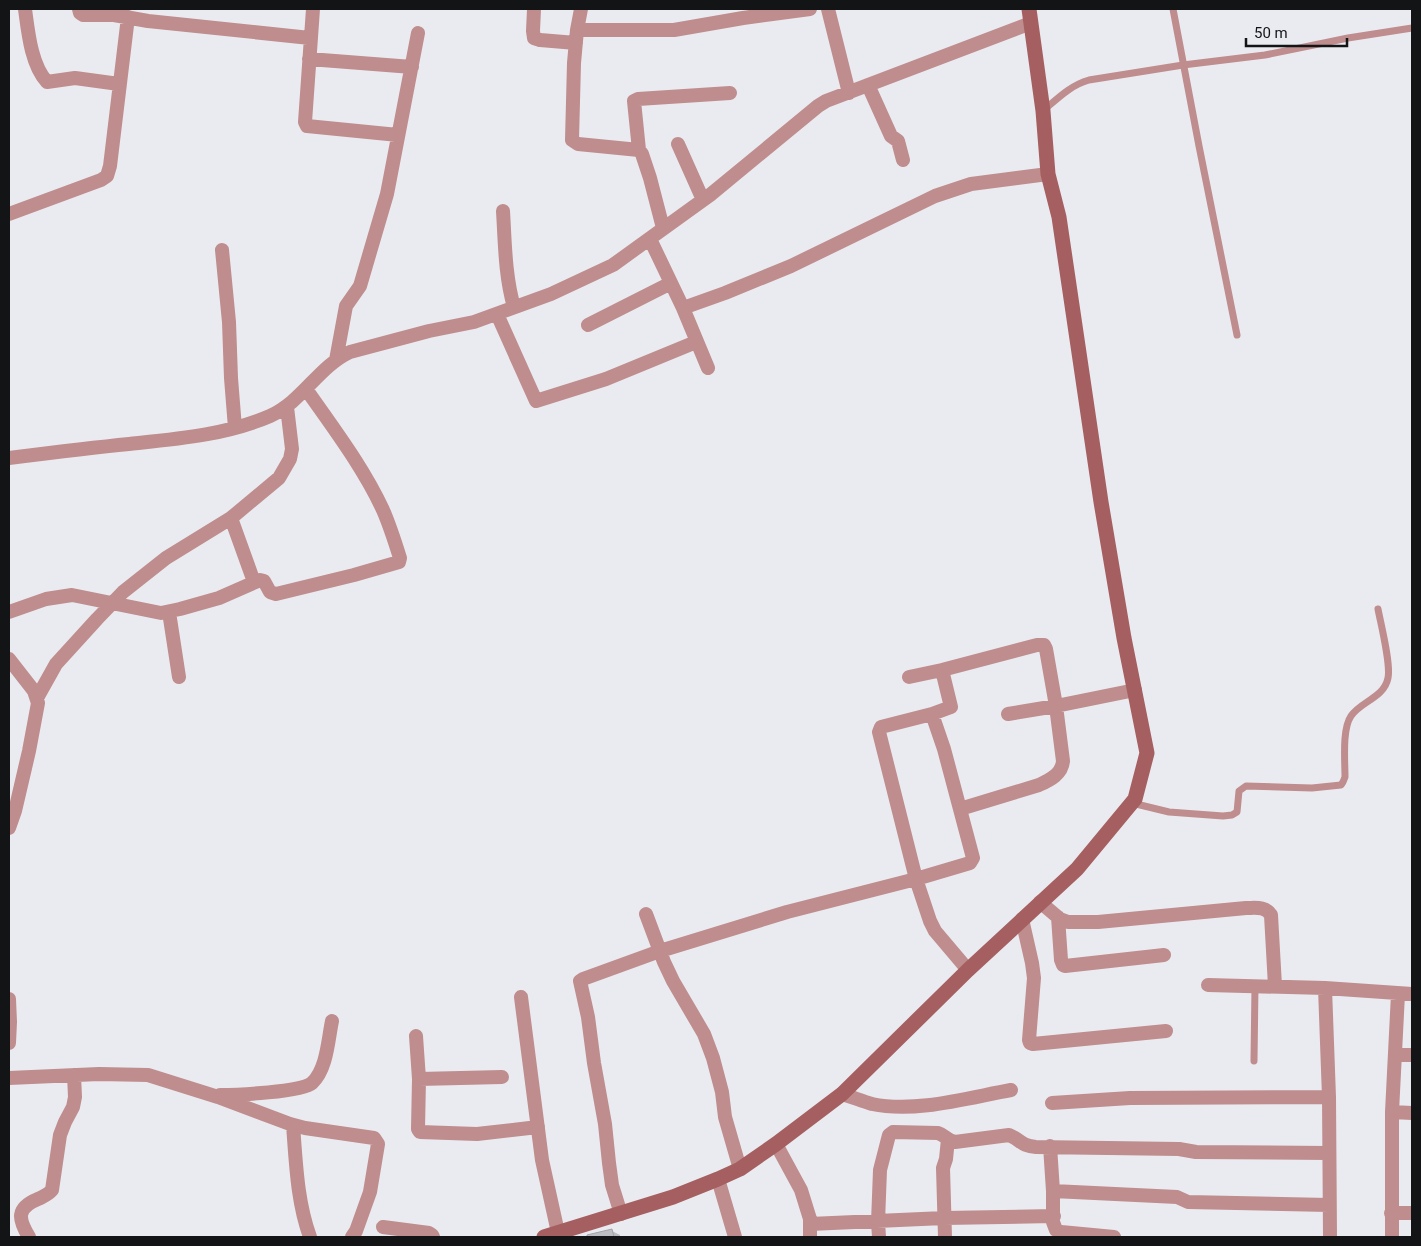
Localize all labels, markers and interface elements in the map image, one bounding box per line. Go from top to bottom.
scale bar [1246,15,1347,47]
text: 50 m [1254,24,1288,42]

